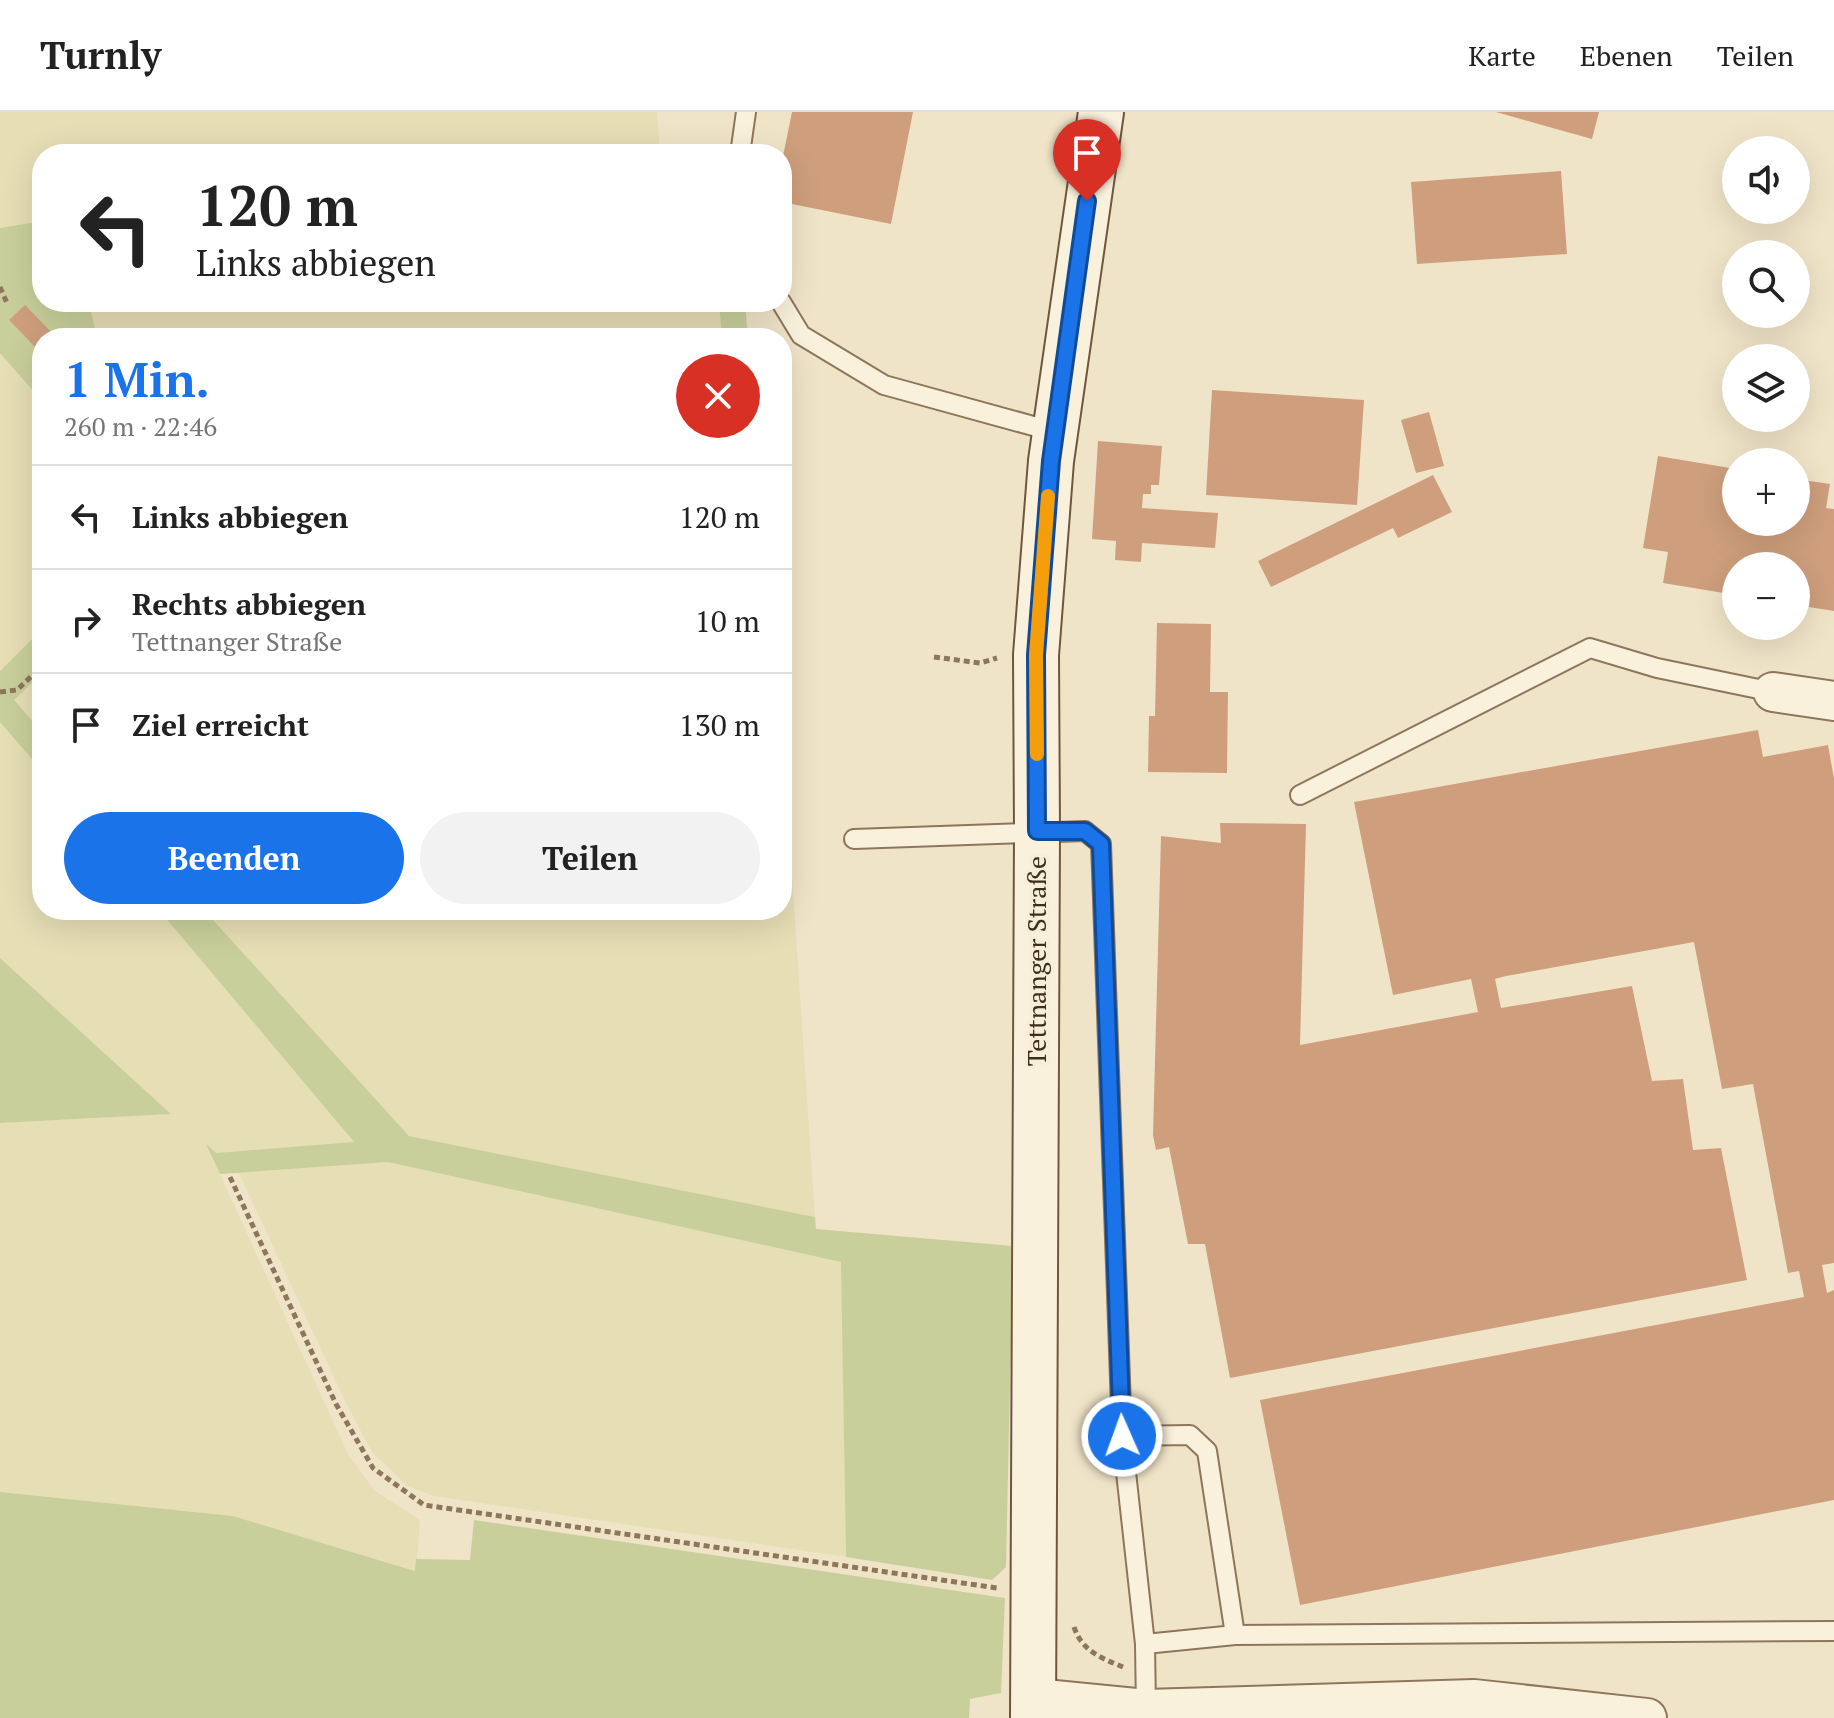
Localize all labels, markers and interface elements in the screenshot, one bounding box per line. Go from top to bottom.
text: Turnly [40,30,161,80]
text: Karte [1468,37,1536,74]
text: Ebenen [1580,37,1673,74]
text: Teilen [1717,37,1794,74]
pin [1053,119,1121,201]
icon: arrive [1065,131,1109,175]
map controls [1722,136,1810,640]
button: sound [1722,136,1810,224]
text: 120 m [196,168,358,242]
icon: left [64,176,168,280]
text: Links abbiegen [196,239,436,286]
button: search [1722,240,1810,328]
button: layers [1722,344,1810,432]
text: 1 Min. [64,347,210,411]
button: close [676,354,760,438]
text: 260 m · 22:46 [64,409,217,443]
button: + [1722,448,1810,536]
icon: left [64,495,108,539]
text: Links abbiegen [132,497,348,537]
text: 120 m [679,497,760,537]
button: − [1722,552,1810,640]
text: Rechts abbiegen [132,584,366,624]
icon: right [64,599,108,643]
text: 10 m [695,601,760,641]
text: Tettnanger Straße [132,624,342,658]
icon: arrive [64,703,108,747]
text: Ziel erreicht [132,705,309,745]
text: 130 m [679,705,760,745]
button: Beenden [64,812,404,904]
button: Teilen [420,812,760,904]
street label: Tettnanger Straße [1019,856,1053,1066]
position arrow [1080,1394,1164,1478]

